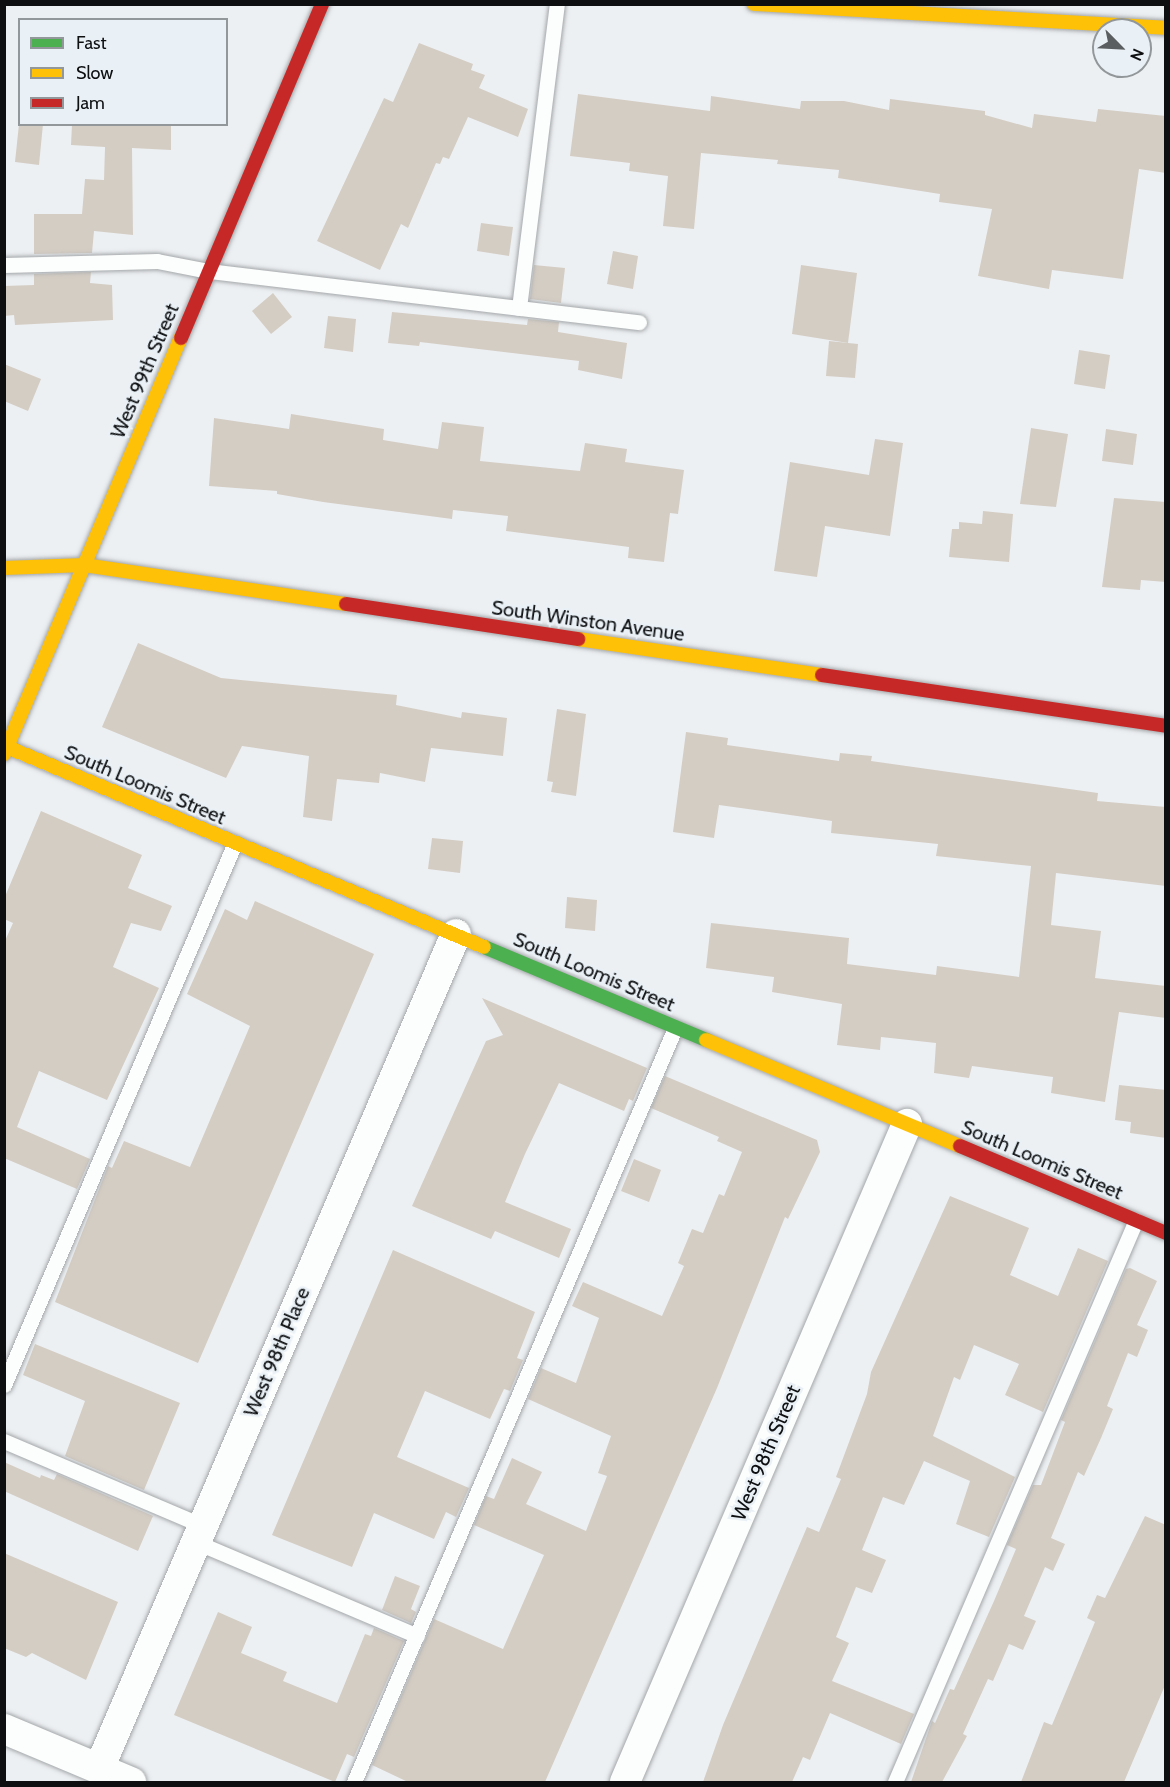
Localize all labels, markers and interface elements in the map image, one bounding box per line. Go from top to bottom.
legend [18,18,228,126]
north arrow [1092,18,1152,78]
text: Fast [76,32,107,54]
text: N [1126,46,1148,64]
text: Slow [76,62,113,84]
text: Jam [76,92,105,114]
street label: West 99th Street [106,300,184,442]
street label: South Winston Avenue [490,596,686,646]
street label: South Loomis Street [61,740,229,830]
street label: South Loomis Street [510,927,678,1017]
street label: South Loomis Street [958,1115,1126,1205]
street label: West 98th Place [239,1284,315,1420]
street label: West 98th Street [727,1382,805,1524]

